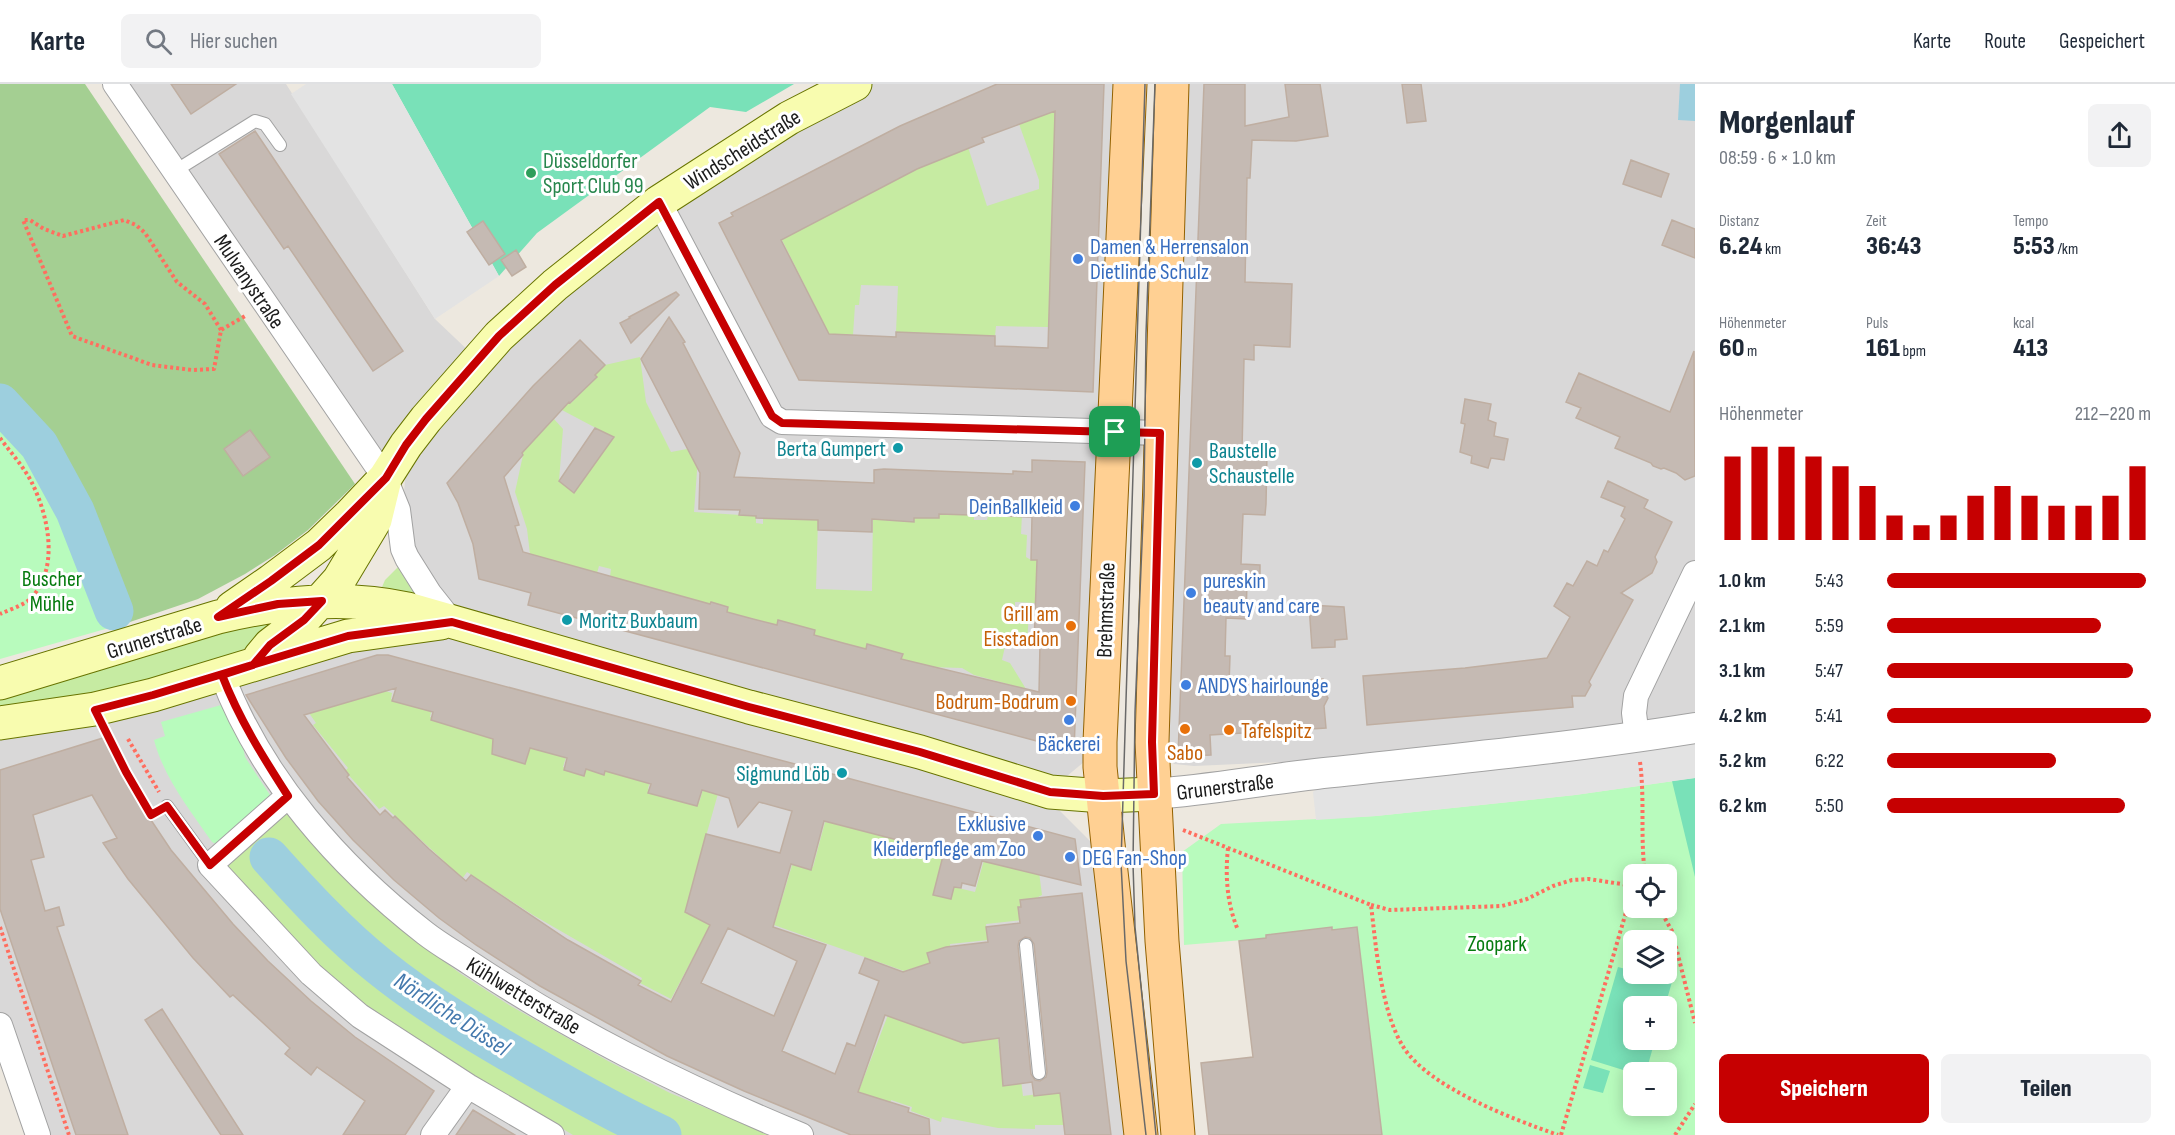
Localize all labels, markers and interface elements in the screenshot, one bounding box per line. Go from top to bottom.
search box [121,14,541,68]
text: Karte [30,25,85,58]
icon: search [142,25,175,58]
text: Hier suchen [190,28,278,55]
text: Karte [1913,29,1951,54]
text: Route [1984,29,2026,54]
text: Gespeichert [2059,29,2145,54]
text: Morgenlauf [1719,103,1855,143]
street label: Windscheidstraße [680,104,806,197]
button: share [2088,104,2151,167]
text: 08:59 · 6 × 1.0 km [1719,146,1836,170]
place label: Düsseldorfer Sport Club 99 [543,148,644,200]
marker: Düsseldorfer Sport Club 99 [524,166,538,180]
text: Distanz [1719,212,1759,231]
text: Zeit [1866,212,1887,231]
text: Tempo [2013,212,2048,231]
street label: Mulvanystraße [207,230,290,334]
text: 6.24 [1719,231,1762,262]
text: 36:43 [1866,231,1922,262]
text: 5:53 [2013,231,2055,262]
place label: Damen & Herrensalon Dietlinde Schulz [1090,234,1249,286]
text: km [1762,240,1781,259]
text: /km [2055,240,2078,259]
marker: Damen & Herrensalon Dietlinde Schulz [1071,252,1085,266]
text: Höhenmeter [1719,314,1786,333]
text: Puls [1866,314,1888,333]
text: kcal [2013,314,2034,333]
text: 60 [1719,333,1744,364]
text: 161 [1866,333,1900,364]
text: 413 [2013,333,2048,364]
text: m [1744,342,1757,361]
text: bpm [1900,342,1926,361]
text: Höhenmeter [1719,402,1803,426]
text: 212–220 m [2075,402,2151,426]
pin [1089,406,1140,457]
icon: arrive [1098,415,1131,448]
place label: Berta Gumpert [777,436,886,463]
place label: Baustelle Schaustelle [1209,438,1295,490]
marker: Berta Gumpert [891,441,905,455]
marker: Baustelle Schaustelle [1190,456,1204,470]
place label: DeinBallkleid [969,494,1063,521]
marker: DeinBallkleid [1068,499,1082,513]
street label: Brehmstraße [1091,562,1122,658]
park label: Buscher Mühle [22,566,82,618]
place label: pureskin beauty and care [1203,568,1320,620]
text: 1.0 km [1719,569,1766,593]
text: 5:43 [1815,569,1844,593]
marker: pureskin beauty and care [1184,586,1198,600]
place label: Grill am Eisstadion [983,601,1059,653]
place label: Moritz Buxbaum [579,608,698,635]
street label: Grunerstraße [104,611,205,666]
marker: Moritz Buxbaum [560,613,574,627]
text: 2.1 km [1719,614,1765,638]
text: 5:59 [1815,614,1844,638]
marker: Grill am Eisstadion [1064,619,1078,633]
text: 3.1 km [1719,659,1765,683]
text: 5:47 [1815,659,1843,683]
place label: ANDYS hairlounge [1197,673,1329,700]
marker: ANDYS hairlounge [1179,678,1193,692]
place label: Bodrum-Bodrum [935,689,1059,716]
marker: Bodrum-Bodrum [1064,694,1078,708]
text: 4.2 km [1719,704,1767,728]
text: 5:41 [1815,704,1842,728]
marker: Bäckerei [1062,713,1076,727]
place label: Tafelspitz [1241,718,1312,745]
marker: Sabo [1178,722,1192,736]
marker: Tafelspitz [1222,723,1236,737]
place label: Bäckerei [1038,731,1100,758]
place label: Sabo [1167,740,1203,767]
text: 5.2 km [1719,749,1766,773]
text: 6:22 [1815,749,1844,773]
place label: Sigmund Löb [736,761,830,788]
marker: Sigmund Löb [835,766,849,780]
street label: Grunerstraße [1175,768,1275,807]
text: 6.2 km [1719,794,1767,818]
text: 5:50 [1815,794,1844,818]
place label: Exklusive Kleiderpflege am Zoo [873,811,1026,863]
marker: Exklusive Kleiderpflege am Zoo [1031,829,1045,843]
place label: DEG Fan-Shop [1082,845,1187,872]
marker: DEG Fan-Shop [1063,850,1077,864]
map controls [1623,864,1677,1116]
button: locate [1623,864,1677,918]
button: layers [1623,930,1677,984]
park label: Zoopark [1467,931,1527,958]
street label: Kühlwetterstraße [461,952,585,1041]
water label: Nördliche Düssel [389,966,515,1063]
button: + [1623,996,1677,1050]
button: Speichern [1719,1054,1929,1123]
button: Teilen [1941,1054,2151,1123]
button: − [1623,1062,1677,1116]

